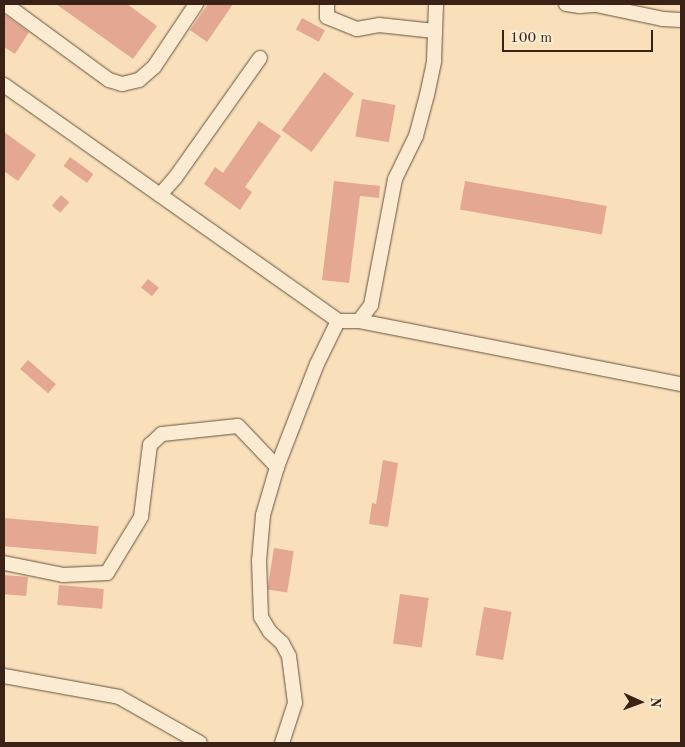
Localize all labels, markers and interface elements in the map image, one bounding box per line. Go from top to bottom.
scale bar [505,20,656,52]
text: 100 m [510,31,552,46]
north arrow [615,677,665,727]
text: N [648,697,662,708]

